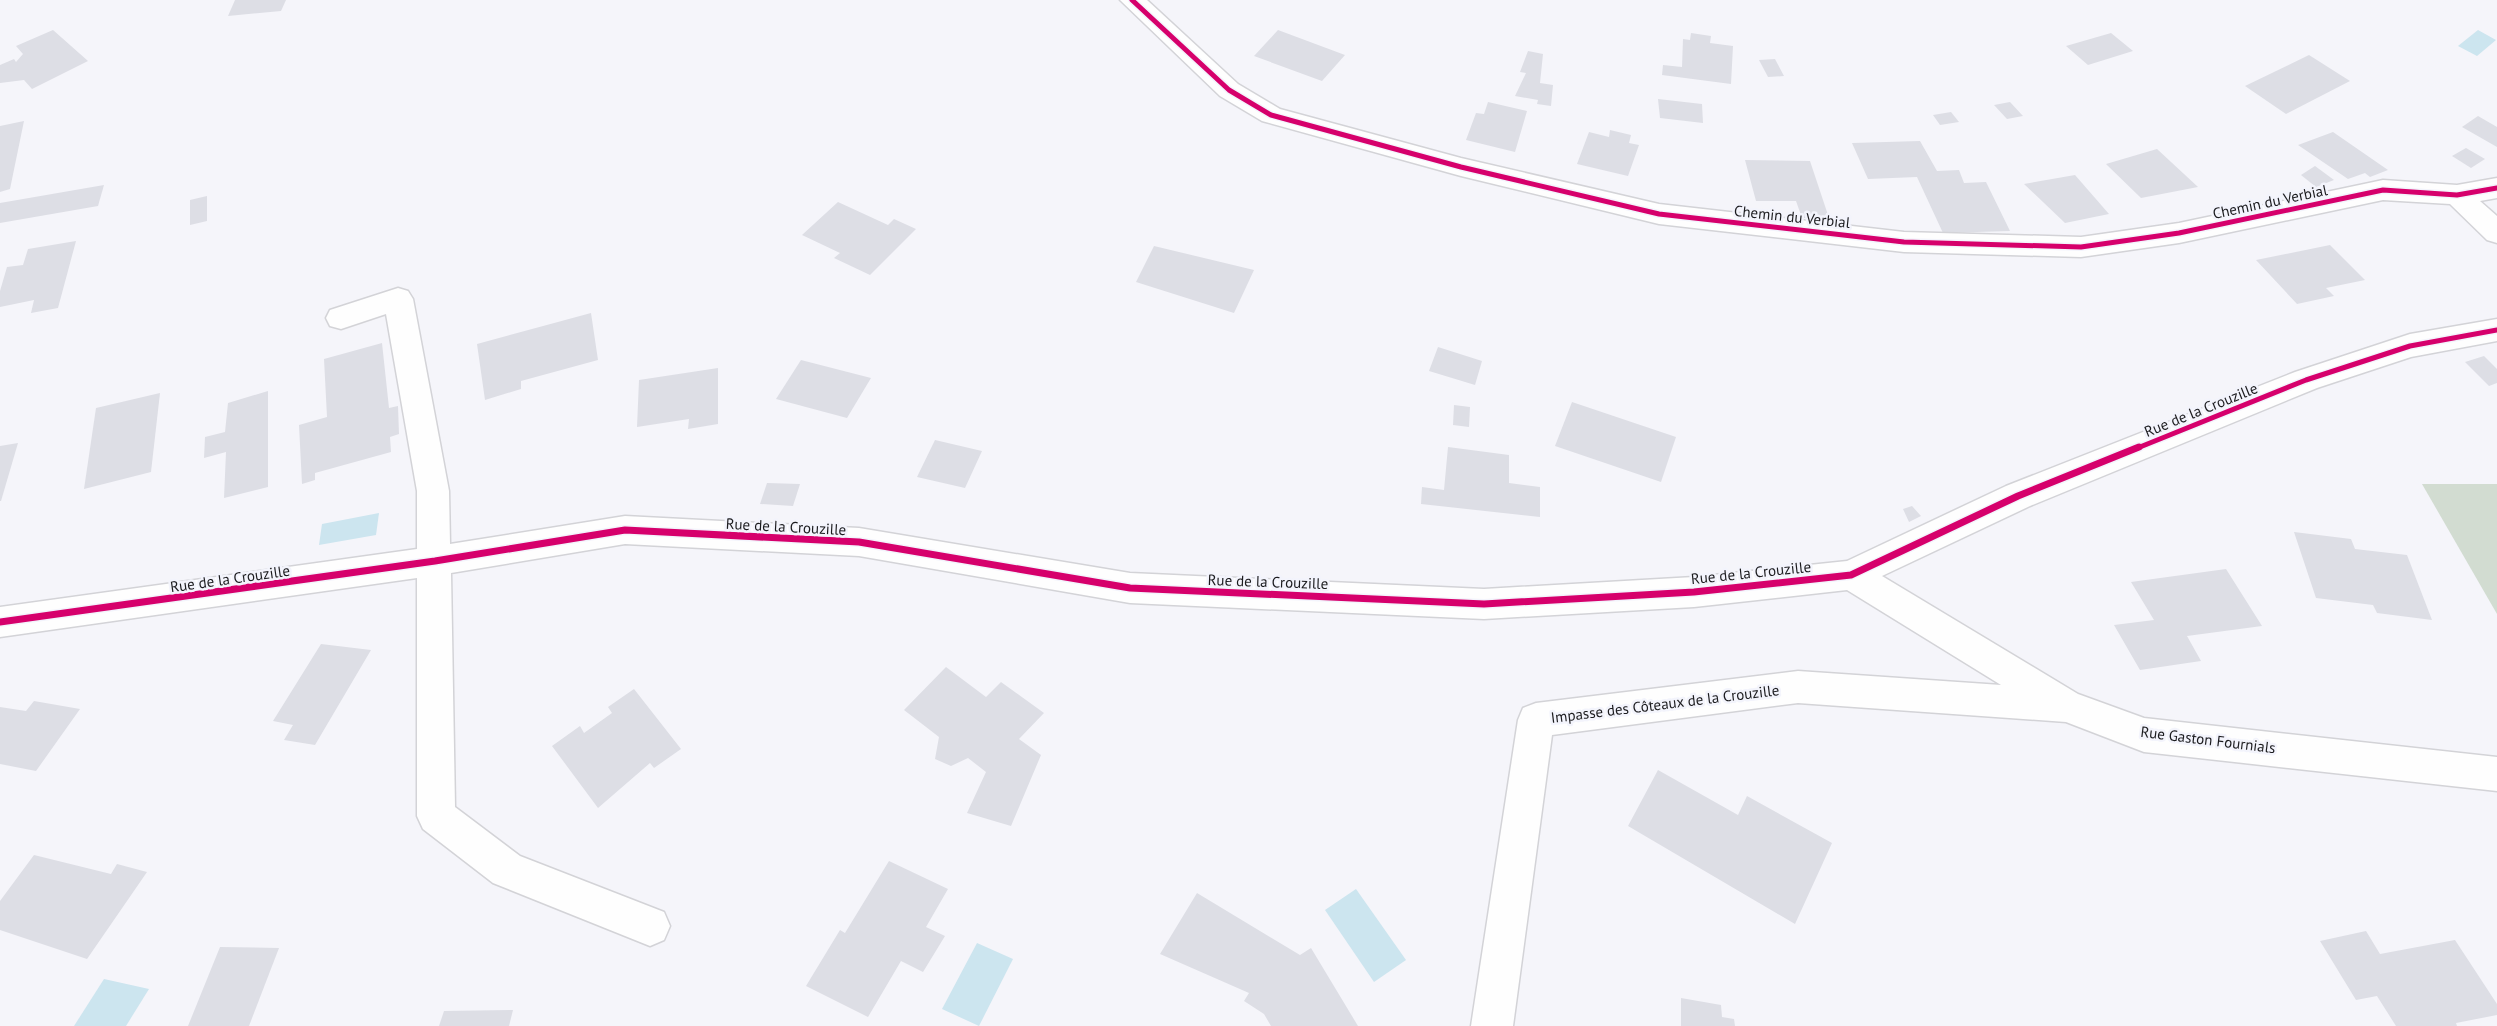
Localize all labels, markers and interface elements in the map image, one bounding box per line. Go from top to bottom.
street label: Chemin du Verbial [2211,180,2330,223]
street label: Chemin du Verbial [1733,201,1852,232]
street label: Rue de la Crouzille [2141,378,2260,441]
street label: Rue de la Crouzille [725,514,847,539]
street label: Rue de la Crouzille [1690,557,1812,588]
street label: Rue de la Crouzille [169,561,291,596]
street label: Rue de la Crouzille [1207,570,1329,593]
street label: Impasse des Côteaux de la Crouzille [1550,680,1780,727]
street label: Rue Gaston Fournials [2139,722,2277,757]

